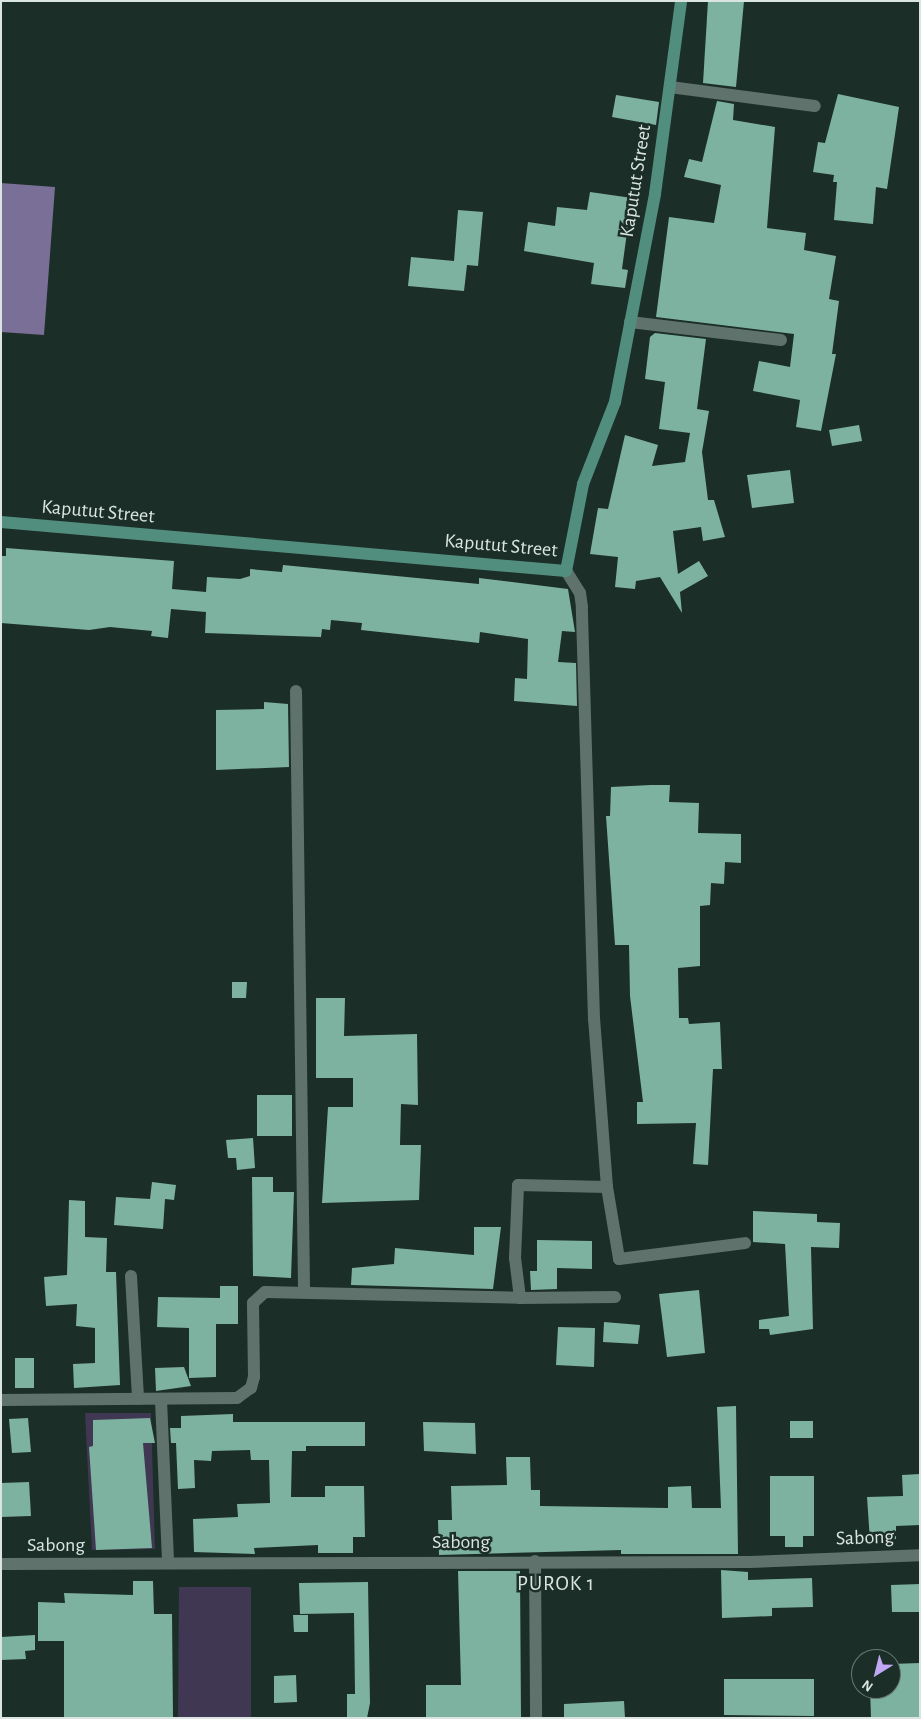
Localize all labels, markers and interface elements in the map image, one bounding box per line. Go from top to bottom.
street label: Kaputut Street [615,123,657,239]
street label: Kaputut Street [40,495,156,529]
street label: Kaputut Street [443,529,559,563]
street label: Sabong [835,1525,895,1551]
street label: Sabong [432,1530,490,1554]
street label: Sabong [27,1533,85,1557]
district label: PUROK 1 [516,1571,596,1597]
north arrow [851,1649,901,1699]
text: N [860,1677,876,1694]

